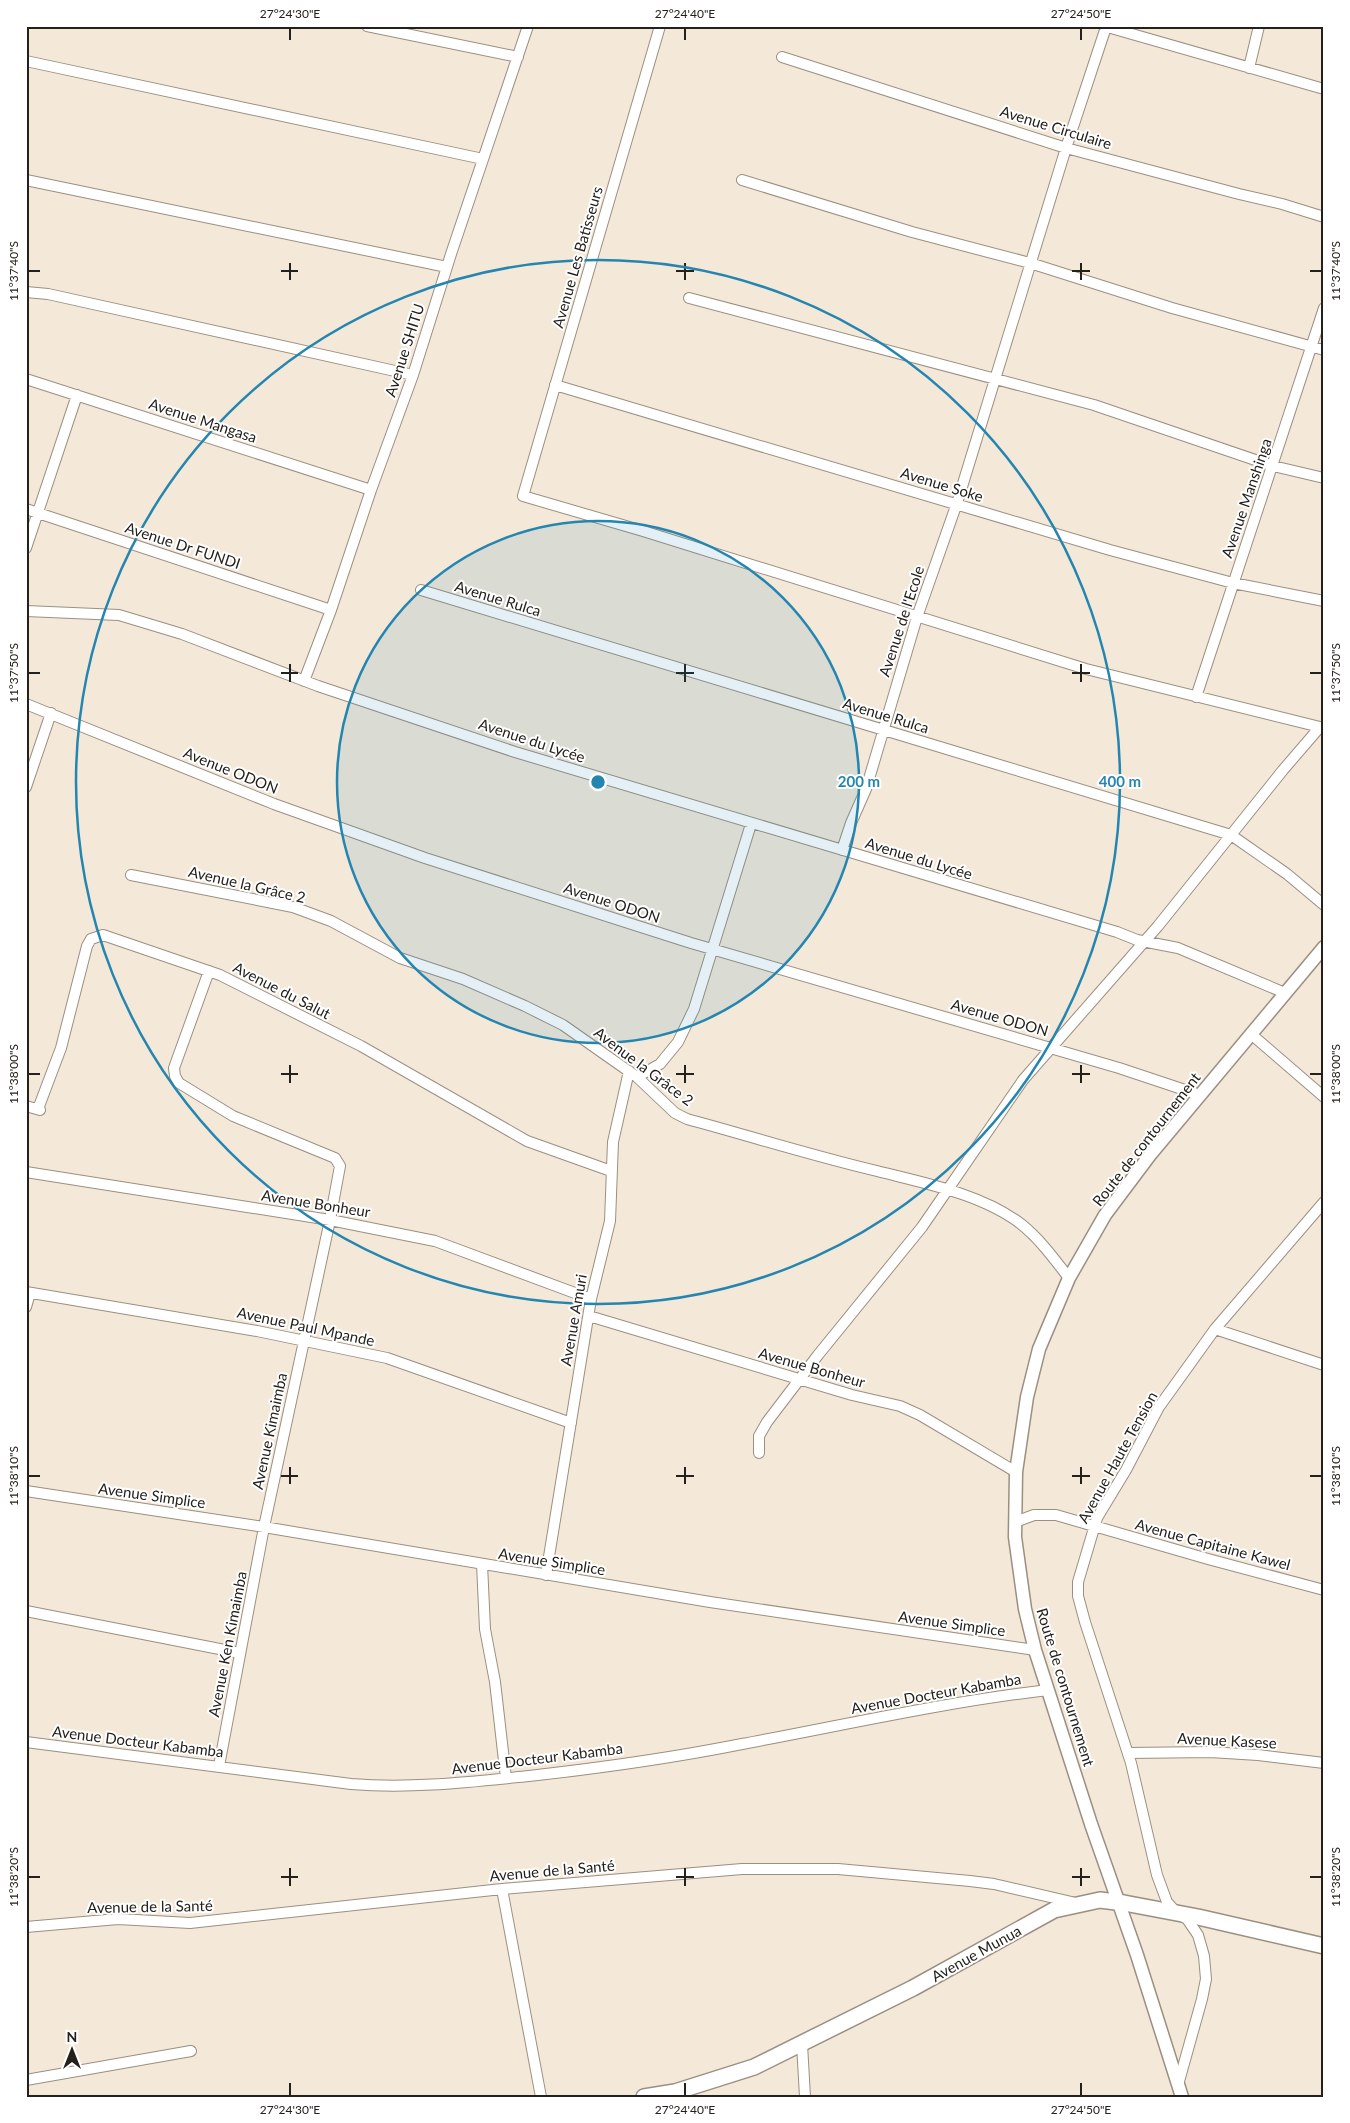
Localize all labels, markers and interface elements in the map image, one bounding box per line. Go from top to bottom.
text: 27°24'30"E [260,6,320,21]
text: 27°24'40"E [655,6,715,21]
text: 27°24'50"E [1051,6,1111,21]
street label: Avenue Circulaire [998,102,1114,153]
street label: Avenue Les Batisseurs [548,184,606,330]
text: 11°37'40"S [6,241,21,301]
text: 11°37'40"S [1328,241,1343,301]
street label: Avenue SHITU [380,301,428,399]
street label: Avenue Mangasa [147,394,259,446]
street label: Avenue Manshinga [1217,436,1275,560]
street label: Avenue Soke [899,463,985,505]
street label: Avenue Dr FUNDI [123,518,243,572]
street label: Avenue de l'Ecole [875,563,927,679]
street label: Avenue Rulca [453,576,543,620]
text: 11°37'50"S [6,643,21,703]
text: 11°37'50"S [1328,643,1343,703]
street label: Avenue Rulca [841,693,931,737]
street label: Avenue du Lycée [477,714,588,766]
street label: Avenue ODON [181,743,281,797]
text: 200 m [838,772,880,790]
text: 400 m [1099,772,1141,790]
centre of rings [589,773,607,791]
street label: Avenue du Lycée [863,833,975,883]
street label: Avenue la Grâce 2 [187,862,307,906]
street label: Avenue ODON [561,878,663,926]
street label: Avenue du Salut [230,958,334,1023]
street label: Avenue ODON [949,995,1051,1039]
street label: Avenue la Grâce 2 [591,1023,697,1109]
text: 11°38'00"S [6,1044,21,1104]
text: 11°38'00"S [1328,1044,1343,1104]
street label: Route de contournement [1088,1068,1204,1209]
street label: Avenue Bonheur [260,1186,372,1221]
street label: Avenue Amuri [556,1273,590,1367]
street label: Avenue Paul Mpande [236,1303,376,1349]
street label: Avenue Bonheur [757,1343,868,1391]
street label: Avenue Kimaimba [248,1371,290,1491]
street label: Avenue Haute Tension [1073,1388,1161,1526]
text: 11°38'10"S [6,1446,21,1506]
text: 11°38'10"S [1328,1446,1343,1506]
street label: Avenue Simplice [97,1479,207,1511]
street label: Avenue Capitaine Kawel [1133,1515,1293,1573]
street label: Avenue Simplice [497,1544,607,1578]
street label: Avenue Ken Kimaimba [204,1570,250,1718]
street label: Route de contournement [1033,1606,1099,1769]
street label: Avenue Simplice [897,1607,1007,1639]
street label: Avenue Docteur Kabamba [850,1669,1022,1717]
street label: Avenue Docteur Kabamba [51,1722,225,1760]
street label: Avenue Kasese [1177,1728,1277,1752]
street label: Avenue Docteur Kabamba [450,1739,624,1777]
text: 11°38'20"S [6,1847,21,1907]
text: 11°38'20"S [1328,1847,1343,1907]
street label: Avenue de la Santé [489,1856,615,1884]
street label: Avenue de la Santé [87,1896,213,1916]
street label: Avenue Munua [928,1921,1024,1985]
north arrow [48,2026,98,2076]
text: N [67,2028,77,2045]
text: 27°24'30"E [260,2102,320,2117]
text: 27°24'40"E [655,2102,715,2117]
text: 27°24'50"E [1051,2102,1111,2117]

